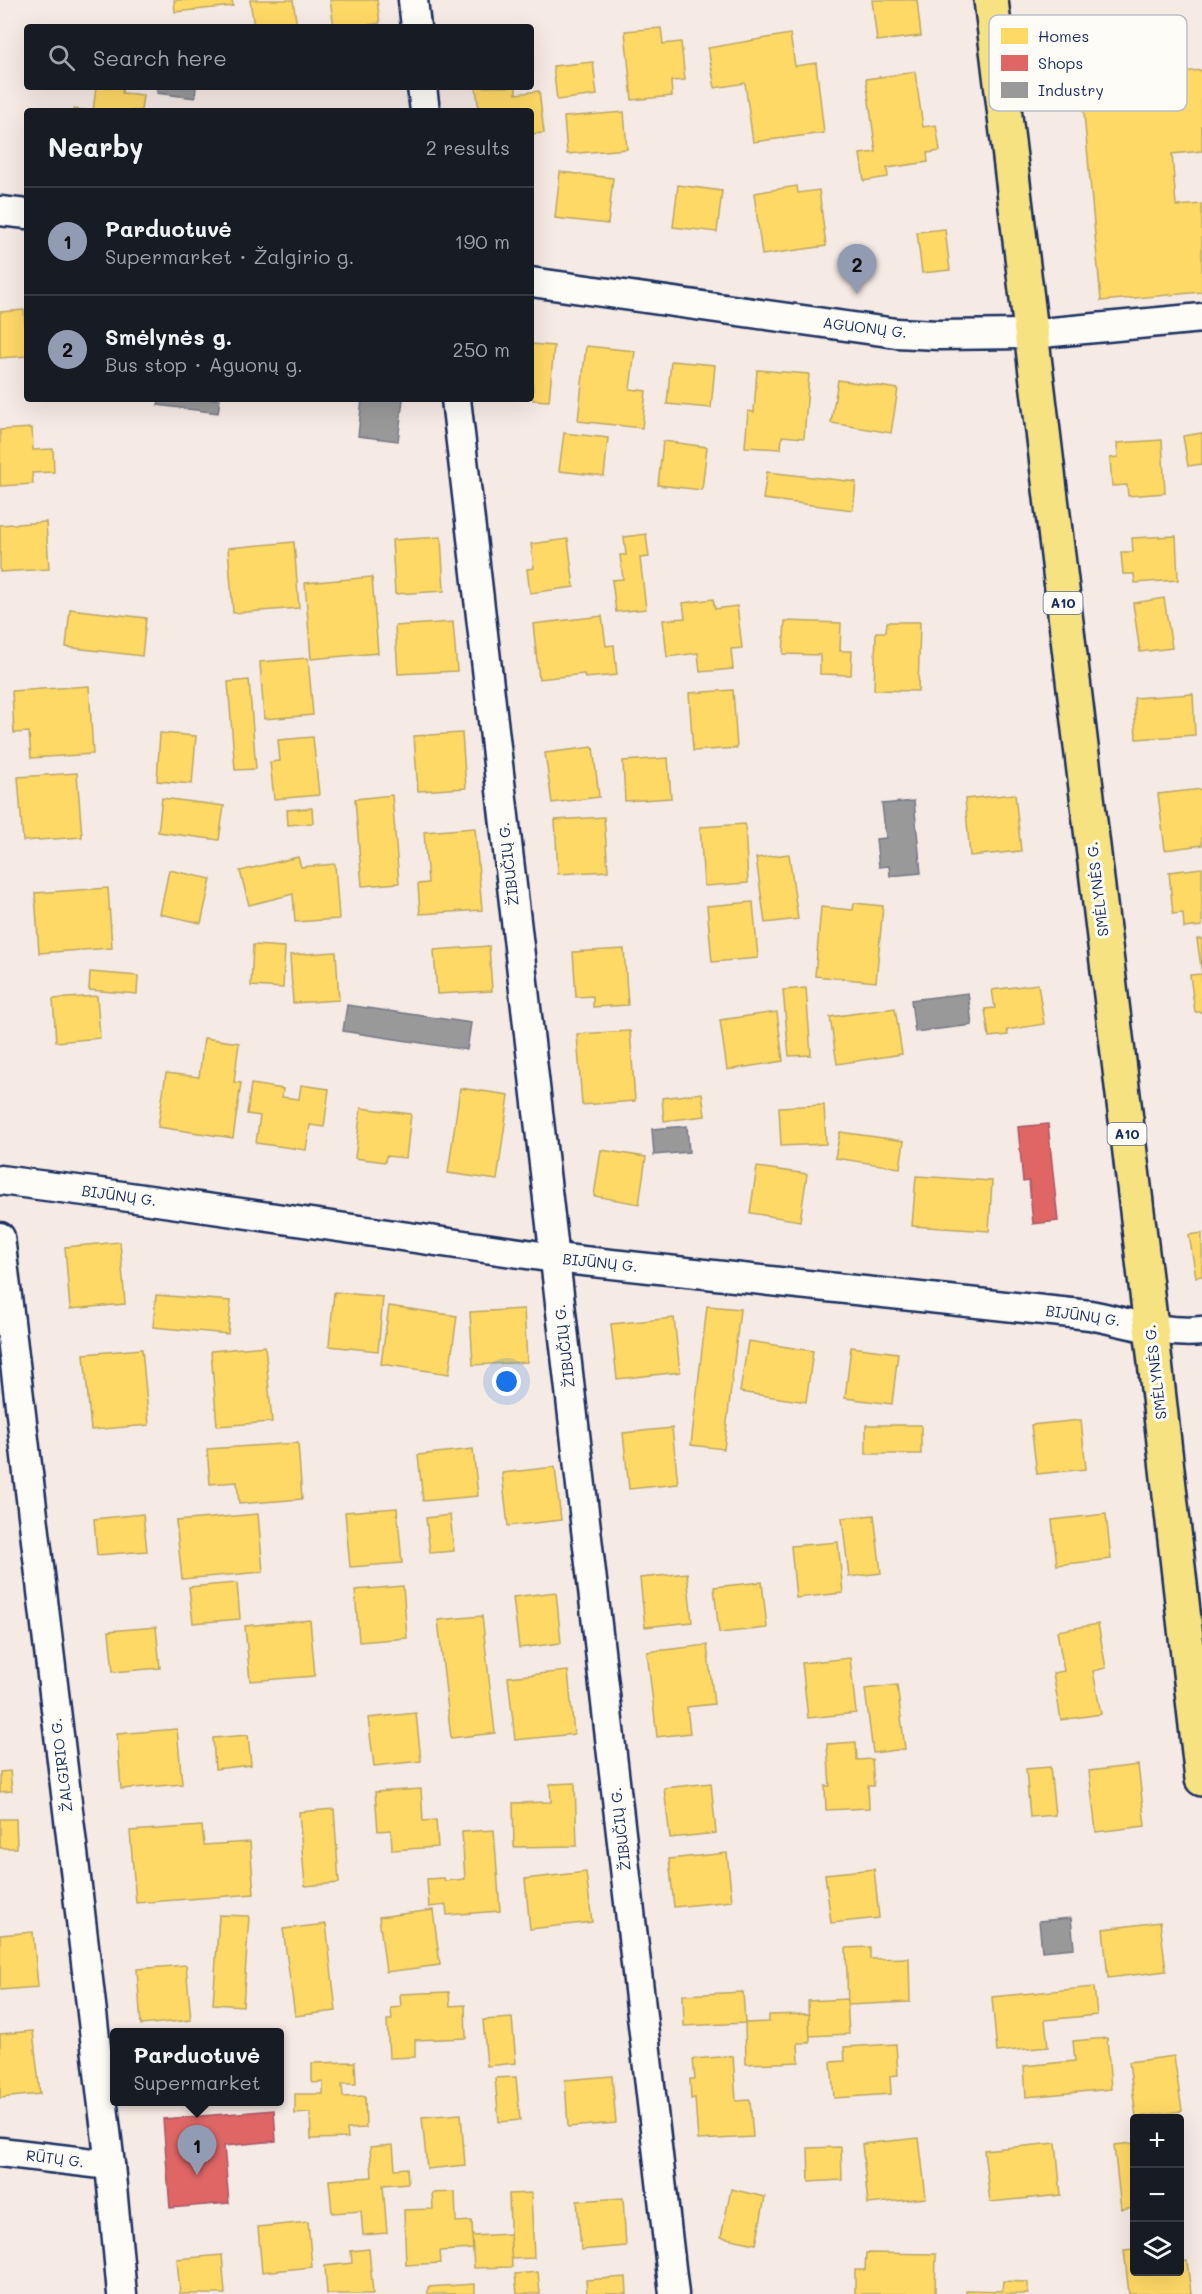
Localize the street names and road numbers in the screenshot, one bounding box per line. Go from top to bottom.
street label: AGUONŲ G. [822,312,908,342]
road number: A10 [1044,592,1082,614]
street label: ŽIBUČIŲ G. [493,821,523,907]
street label: SMĖLYNĖS G. [1081,841,1113,938]
road number: A10 [1108,1123,1146,1145]
street label: BIJŪNŲ G. [80,1180,158,1210]
street label: BIJŪNŲ G. [561,1248,639,1276]
street label: BIJŪNŲ G. [1044,1300,1122,1330]
street label: ŽIBUČIŲ G. [549,1303,579,1389]
street label: SMĖLYNĖS G. [1139,1324,1171,1421]
street label: ŽALGIRIO G. [45,1717,77,1813]
street label: ŽIBUČIŲ G. [605,1786,635,1872]
street label: RŪTŲ G. [25,2145,85,2171]

